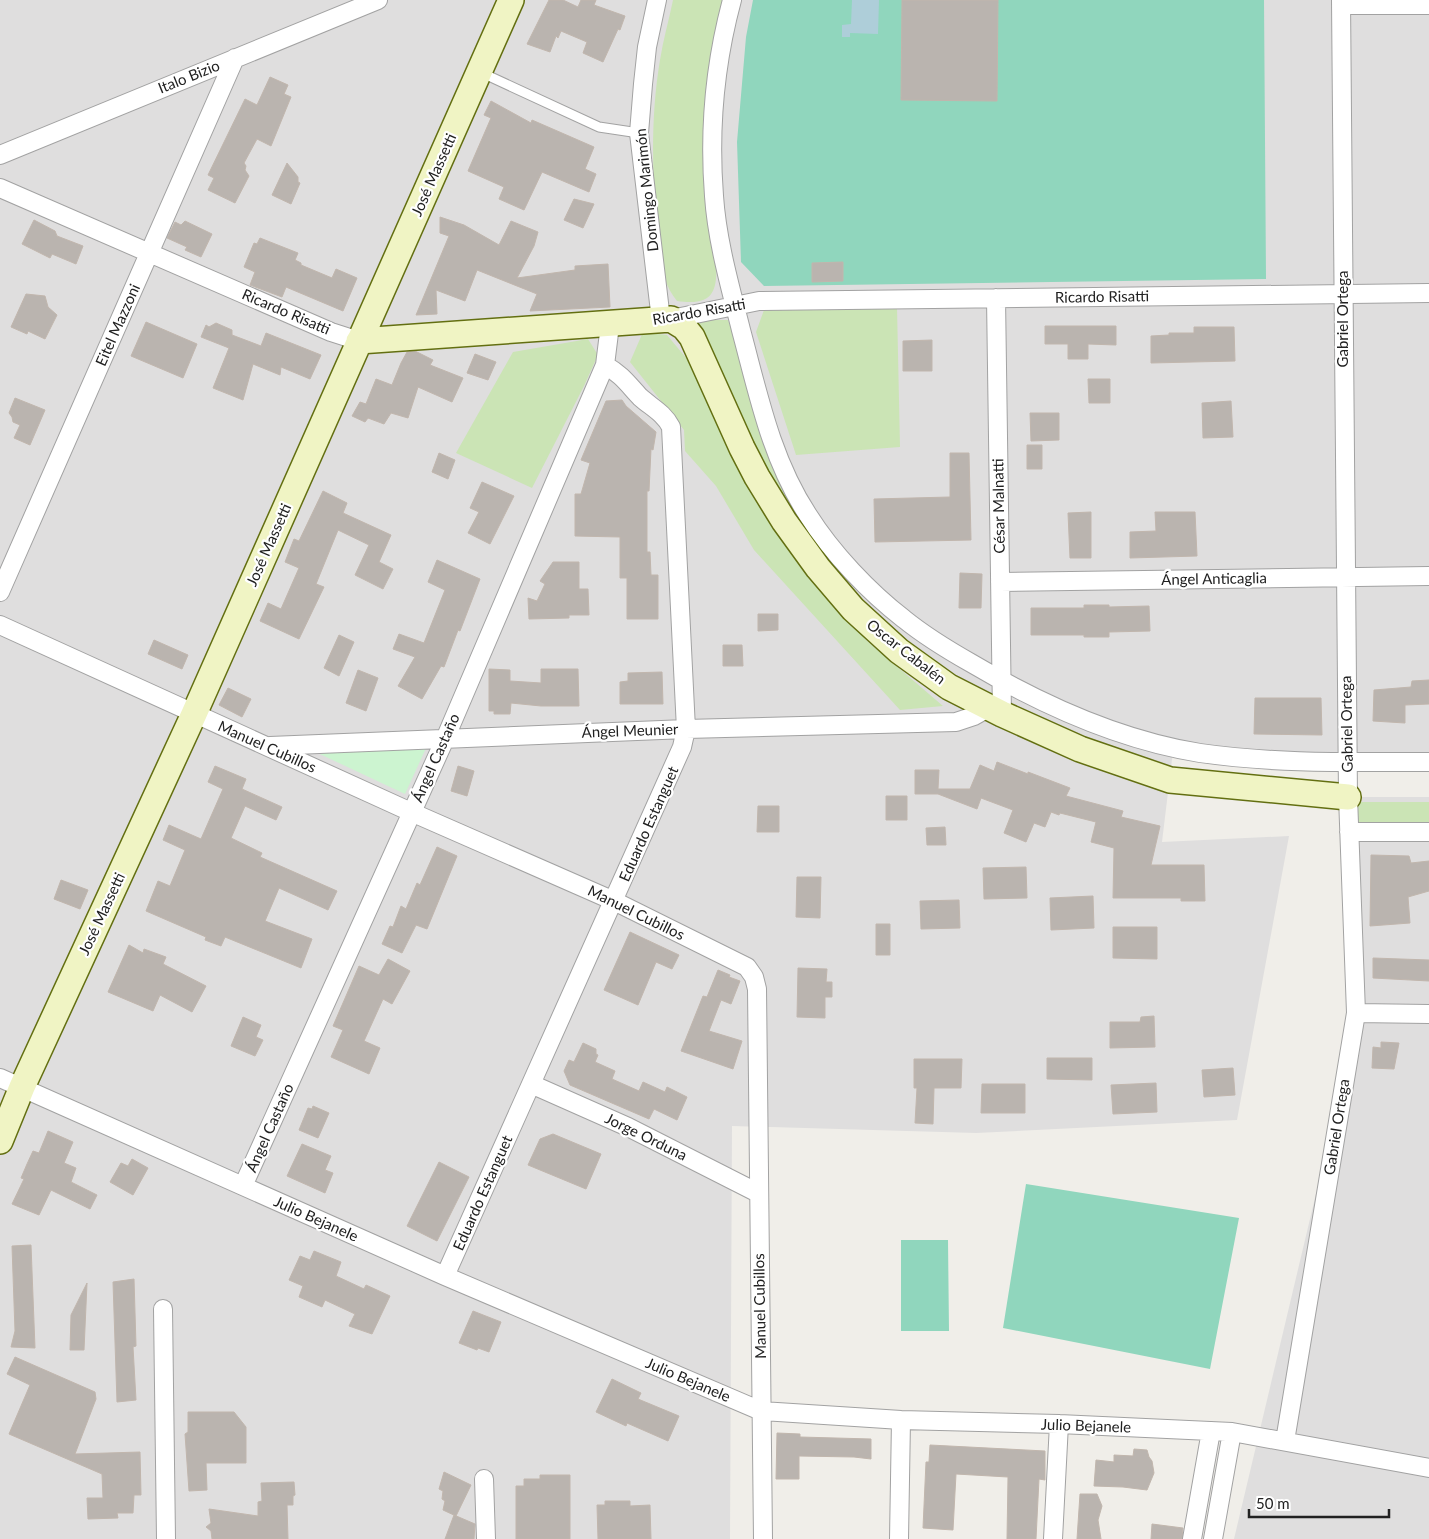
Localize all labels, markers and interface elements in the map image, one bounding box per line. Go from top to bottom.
street label: Italo Bizio [155,56,222,97]
street label: Domingo Marimón [631,128,661,252]
street label: José Massetti [407,130,459,219]
street label: Gabriel Ortega [1333,271,1351,367]
street label: Eitel Mazzoni [91,281,143,368]
street label: Ricardo Risatti [240,284,333,338]
street label: Ricardo Risatti [1055,286,1149,306]
street label: Ricardo Risatti [651,294,747,328]
street label: César Malnatti [988,458,1008,554]
street label: José Massetti [242,500,294,589]
street label: Ángel Anticaglia [1161,568,1267,588]
street label: Oscar Cabalén [864,615,950,688]
street label: Gabriel Ortega [1336,675,1356,773]
street label: Ángel Castaño [408,710,463,805]
street label: Manuel Cubillos [216,716,319,776]
street label: Ángel Meunier [581,719,679,741]
street label: Eduardo Estanguet [615,763,682,884]
street label: José Massetti [74,870,128,958]
street label: Manuel Cubillos [585,881,688,943]
street label: Gabriel Ortega [1320,1078,1352,1176]
street label: Ángel Castaño [242,1080,297,1175]
street label: Jorge Orduna [603,1109,690,1164]
street label: Eduardo Estanguet [449,1132,516,1253]
street label: Julio Bejanele [272,1192,361,1245]
street label: Manuel Cubillos [749,1253,769,1359]
street label: Julio Bejanele [643,1353,734,1405]
street label: Julio Bejanele [1041,1414,1132,1436]
scale bar [1249,1486,1389,1518]
text: 50 m [1256,1494,1290,1512]

